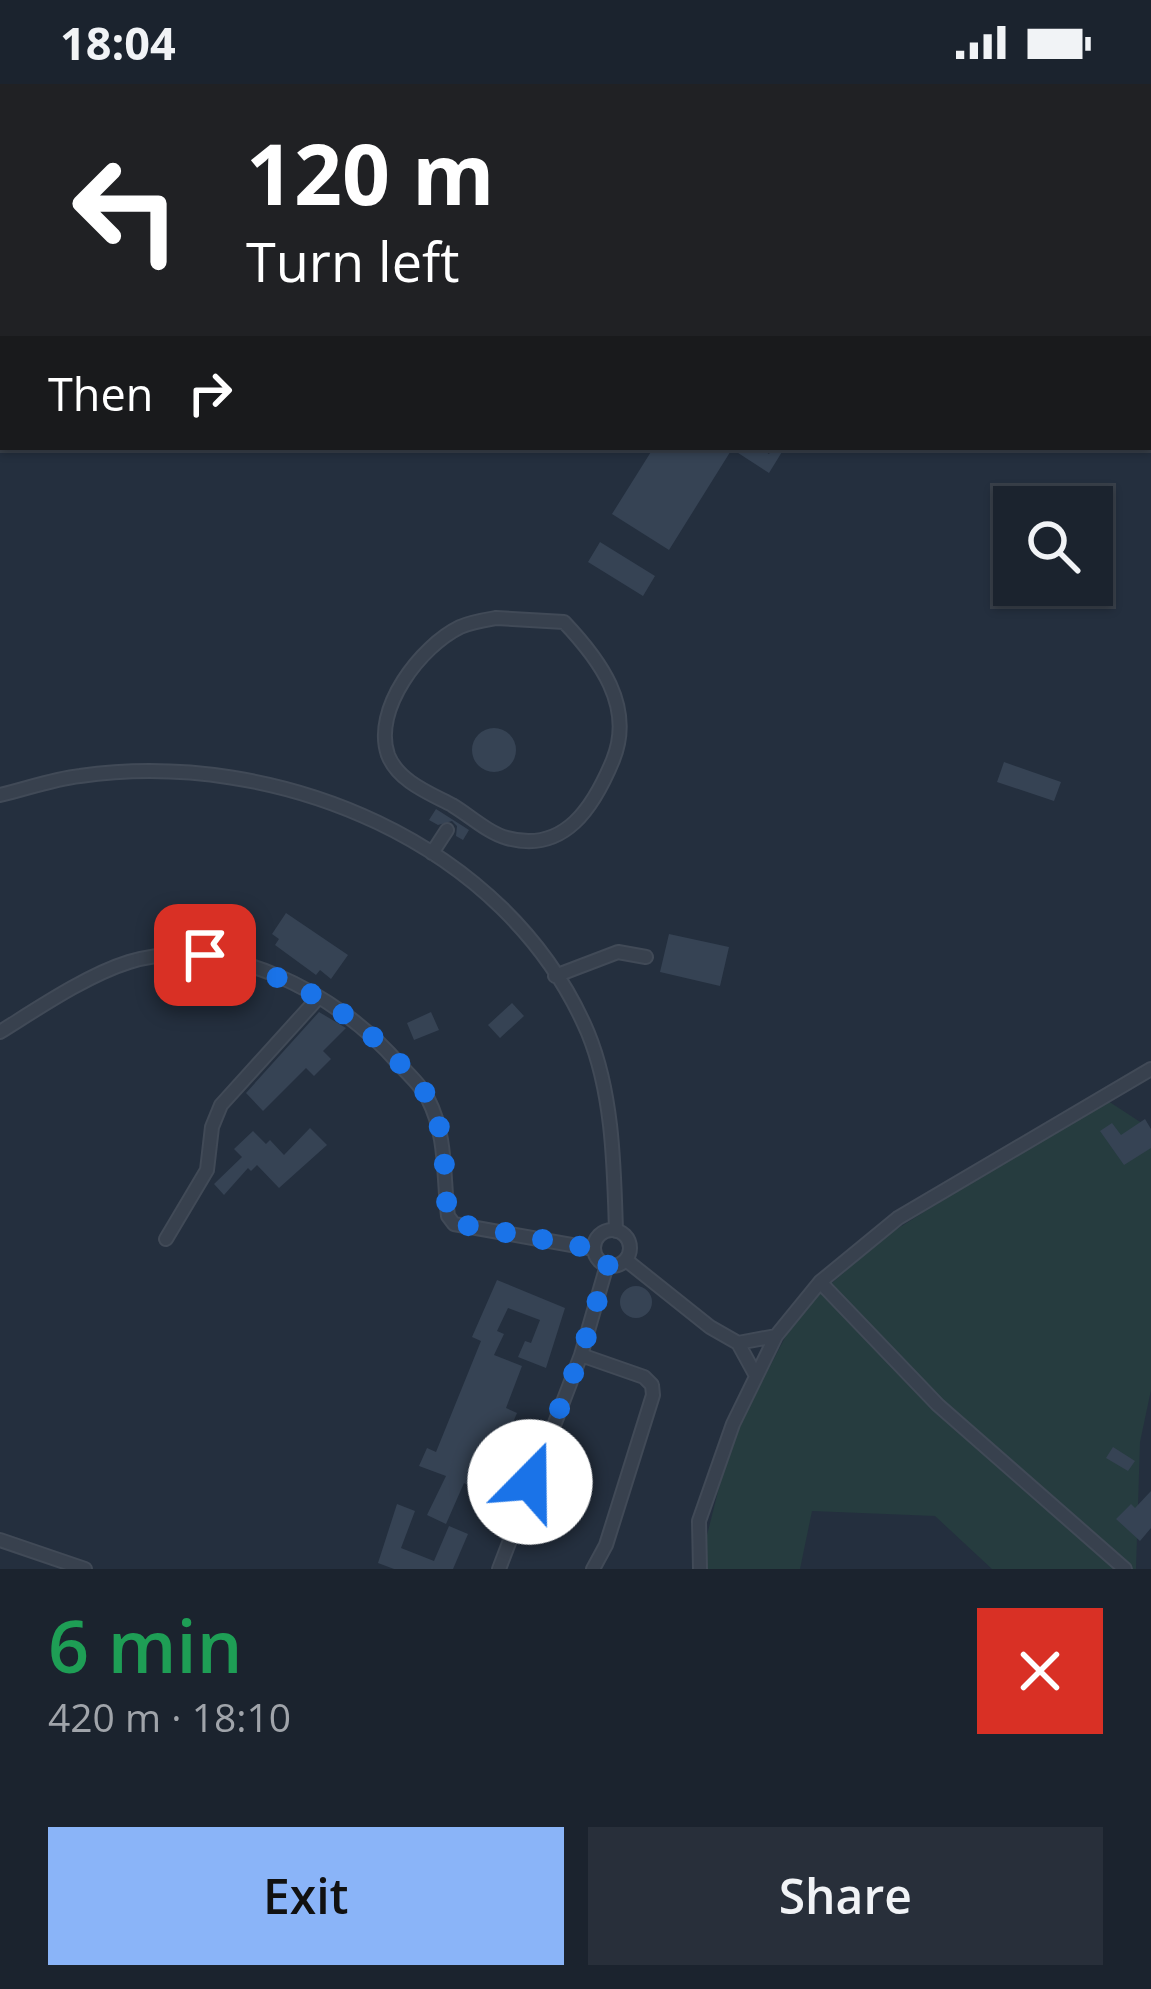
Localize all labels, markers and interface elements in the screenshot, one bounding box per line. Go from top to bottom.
text: 18:04 [60,12,176,73]
text: 120 m [246,115,494,230]
icon: left [48,132,204,288]
text: Turn left [246,224,459,298]
icon: right [177,360,243,426]
text: Then [48,363,153,424]
map controls [993,486,1113,606]
button: search [993,486,1113,606]
pin [154,904,256,1006]
icon: arrive [172,922,238,988]
position arrow [467,1419,593,1545]
text: 6 min [48,1596,242,1694]
button: close [977,1608,1103,1734]
text: 420 m · 18:10 [48,1690,291,1743]
button: Exit [48,1827,564,1965]
button: Share [588,1827,1103,1965]

